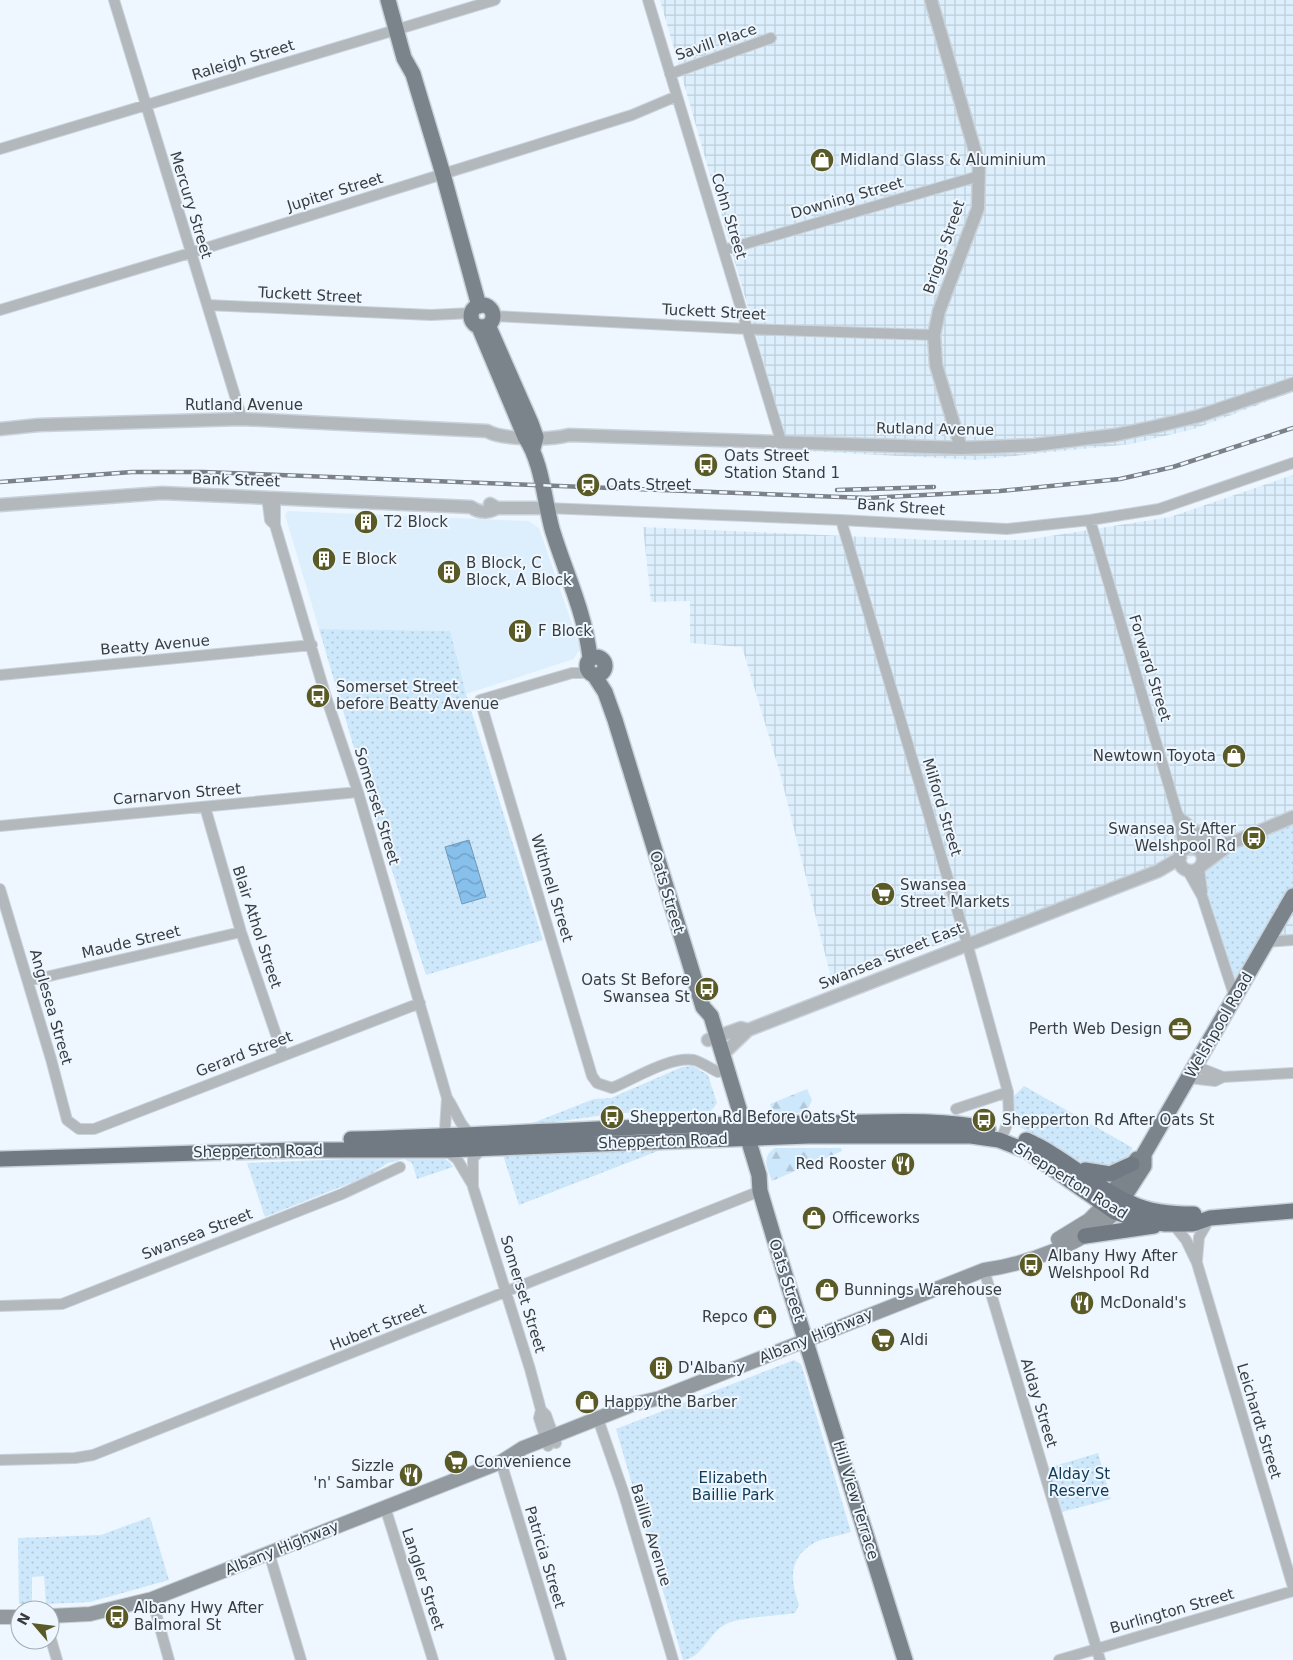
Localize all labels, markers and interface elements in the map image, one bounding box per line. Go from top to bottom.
street label: Savill Place [673,20,759,64]
street label: Raleigh Street [190,36,297,84]
shop icon: Midland Glass & Aluminium [809,147,835,173]
street label: Mercury Street [166,149,216,261]
place label: Midland Glass & Aluminium [840,151,1046,169]
street label: Jupiter Street [284,169,385,215]
street label: Cohn Street [707,171,751,261]
street label: Downing Street [789,173,905,223]
street label: Briggs Street [920,198,968,296]
street label: Tuckett Street [257,283,363,307]
street label: Tuckett Street [661,300,767,324]
street label: Rutland Avenue [185,396,303,414]
street label: Rutland Avenue [876,419,994,439]
place label: Oats Street Station Stand 1 [724,447,840,482]
bus stop icon: Oats Street Station Stand 1 [693,452,719,478]
street label: Bank Street [192,469,280,491]
station icon: Oats Street [575,472,601,498]
place label: Oats Street [606,476,691,494]
street label: Bank Street [856,495,946,519]
building icon: T2 Block [353,509,379,535]
place label: T2 Block [383,513,448,531]
building icon: E Block [311,546,337,572]
place label: E Block [342,550,397,568]
place label: B Block, C Block, A Block [466,554,572,589]
building icon: B Block, C Block, A Block [436,559,462,585]
street label: Forward Street [1125,612,1175,724]
building icon: F Block [507,618,533,644]
place label: F Block [538,622,592,640]
street label: Beatty Avenue [99,631,211,659]
place label: Somerset Street before Beatty Avenue [336,678,499,713]
bus stop icon: Somerset Street before Beatty Avenue [305,683,331,709]
shop icon: Newtown Toyota [1221,743,1247,769]
street label: Somerset Street [351,745,403,867]
place label: Newtown Toyota [1093,747,1216,765]
street label: Milford Street [919,756,965,858]
street label: Carnarvon Street [112,779,242,809]
place label: Swansea St After Welshpool Rd [1108,820,1237,855]
bus stop icon: Swansea St After Welshpool Rd [1241,825,1267,851]
street label: Withnell Street [527,832,577,944]
street label: Oats Street [646,849,688,935]
street label: Blair Athol Street [229,863,285,991]
place label: Swansea Street Markets [900,876,1010,911]
supermarket icon: Swansea Street Markets [870,881,896,907]
street label: Swansea Street East [816,919,966,993]
street label: Maude Street [80,922,182,962]
street label: Anglesea Street [26,947,76,1067]
street label: Welshpool Road [1181,969,1257,1081]
place label: Oats St Before Swansea St [581,971,690,1006]
bus stop icon: Oats St Before Swansea St [694,976,720,1002]
office icon: Perth Web Design [1167,1016,1193,1042]
place label: Perth Web Design [1029,1020,1162,1038]
street label: Gerard Street [193,1027,295,1081]
bus stop icon: Shepperton Rd Before Oats St [599,1104,625,1130]
bus stop icon: Shepperton Rd After Oats St [971,1107,997,1133]
place label: Shepperton Rd Before Oats St [630,1108,856,1126]
place label: Shepperton Rd After Oats St [1002,1111,1215,1129]
street label: Shepperton Road [598,1130,728,1152]
street label: Shepperton Road [1011,1139,1131,1223]
street label: Shepperton Road [193,1141,323,1161]
restaurant icon: Red Rooster [890,1151,916,1177]
place label: Red Rooster [796,1155,887,1173]
street label: Swansea Street [139,1205,255,1263]
shop icon: Officeworks [801,1205,827,1231]
place label: Officeworks [832,1209,920,1227]
street label: Somerset Street [497,1233,549,1355]
street label: Oats Street [765,1237,809,1323]
place label: Albany Hwy After Welshpool Rd [1048,1247,1178,1282]
bus stop icon: Albany Hwy After Welshpool Rd [1018,1252,1044,1278]
shop icon: Bunnings Warehouse [814,1277,840,1303]
place label: Bunnings Warehouse [844,1281,1002,1299]
restaurant icon: McDonald's [1069,1290,1095,1316]
place label: McDonald's [1100,1294,1186,1312]
street label: Hubert Street [327,1300,429,1354]
shop icon: Repco [752,1304,778,1330]
street label: Albany Highway [756,1305,876,1367]
place label: Repco [702,1308,748,1326]
supermarket icon: Aldi [870,1327,896,1353]
place label: Aldi [900,1331,928,1349]
building icon: D'Albany [648,1355,674,1381]
street label: Alday Street [1017,1356,1061,1450]
place label: D'Albany [678,1359,745,1377]
street label: Leichardt Street [1233,1361,1285,1481]
shop icon: Happy the Barber [574,1389,600,1415]
place label: Happy the Barber [604,1393,738,1411]
street label: Hill View Terrace [829,1438,883,1562]
supermarket icon: Convenience [443,1449,469,1475]
place label: Convenience [474,1453,571,1471]
place label: Sizzle 'n' Sambar [313,1457,395,1492]
restaurant icon: Sizzle 'n' Sambar [398,1462,424,1488]
park label: Alday St Reserve [1048,1465,1110,1500]
park label: Elizabeth Baillie Park [692,1469,775,1504]
street label: Baillie Avenue [627,1482,675,1588]
street label: Patricia Street [521,1504,569,1610]
street label: Albany Highway [222,1517,342,1579]
street label: Langler Street [398,1526,448,1633]
street label: Burlington Street [1108,1585,1236,1637]
place label: Albany Hwy After Balmoral St [134,1599,264,1634]
north arrow [10,1600,60,1650]
bus stop icon: Albany Hwy After Balmoral St [104,1604,130,1630]
text: N [14,1610,33,1628]

